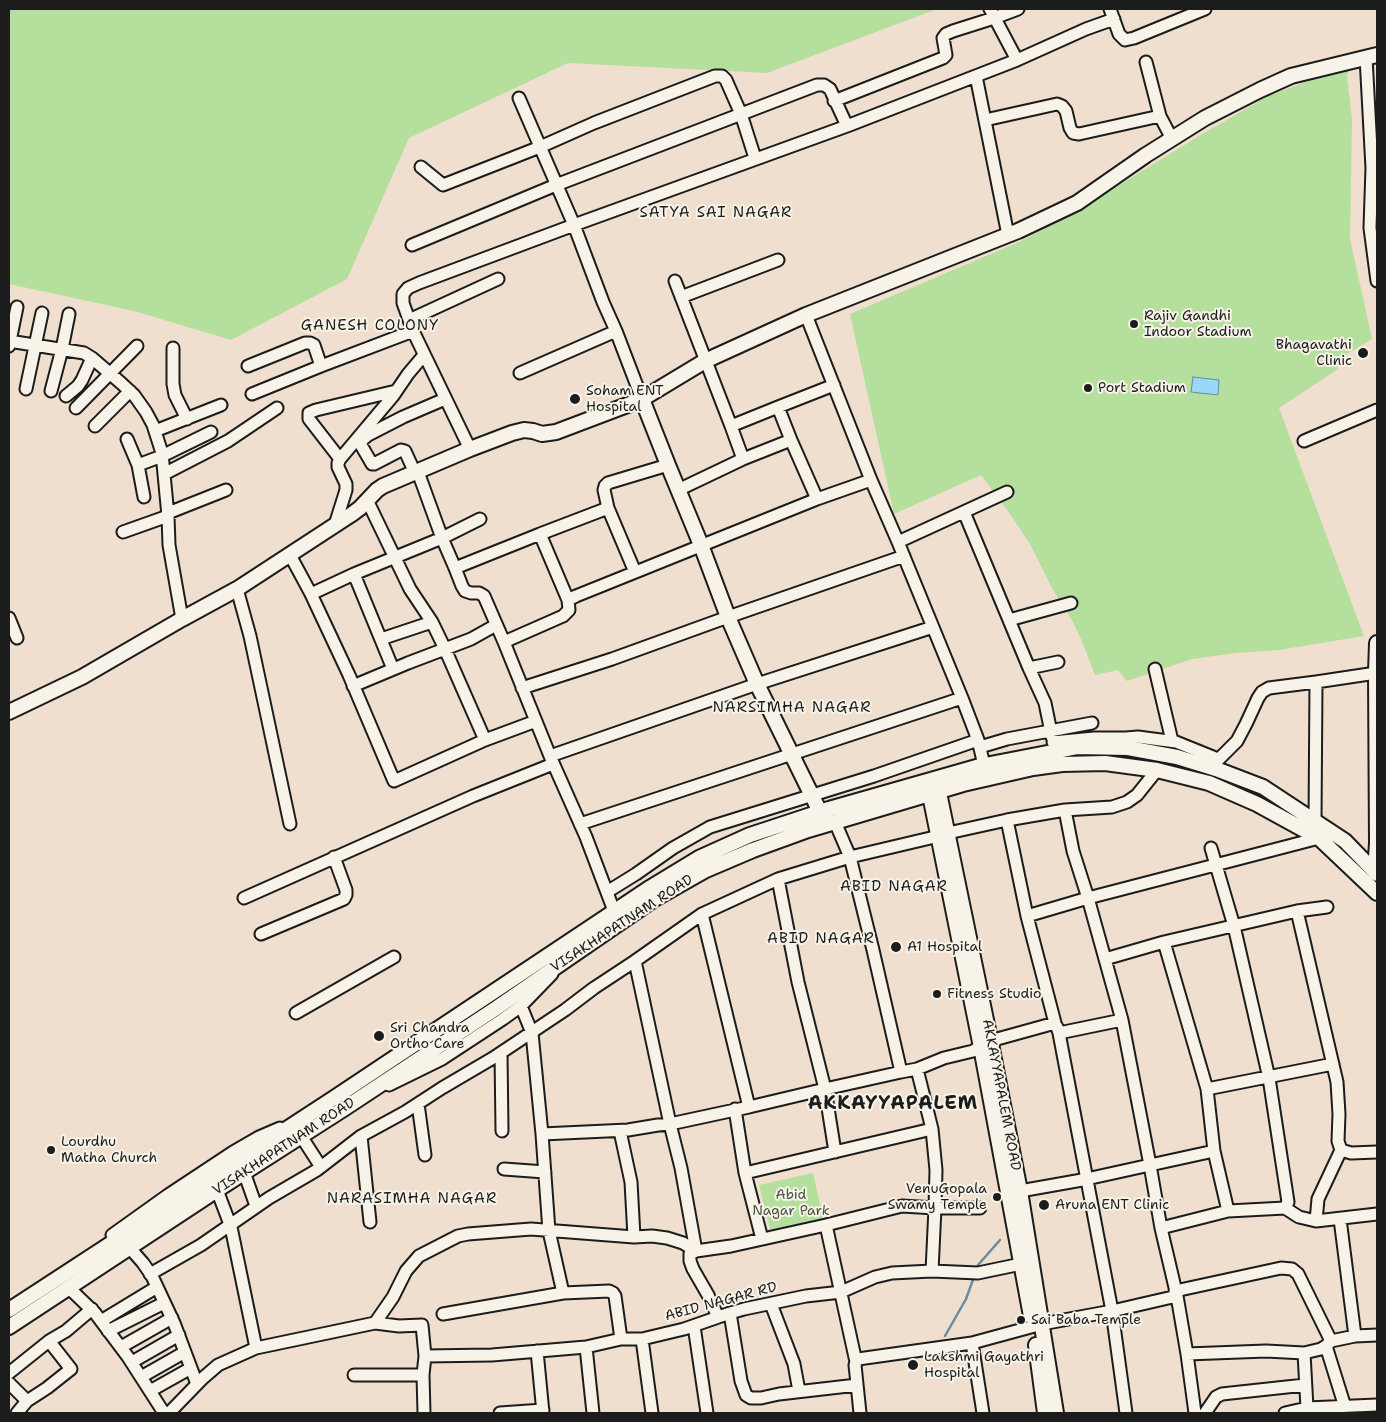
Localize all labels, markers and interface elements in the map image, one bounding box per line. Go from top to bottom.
district label: SATYA SAI NAGAR [638,204,794,222]
place label: Rajiv Gandhi Indoor Stadium [1144,308,1252,341]
district label: GANESH COLONY [299,317,441,335]
marker: Rajiv Gandhi Indoor Stadium [1128,318,1140,330]
place label: Bhagavathi Clinic [1276,337,1352,370]
marker: Bhagavathi Clinic [1356,346,1370,360]
place label: Port Stadium [1098,380,1186,396]
marker: Port Stadium [1082,382,1094,394]
place label: Soham ENT Hospital [586,383,664,416]
marker: Soham ENT Hospital [568,392,582,406]
district label: NARSIMHA NAGAR [711,699,873,717]
street label: VISAKHAPATNAM ROAD [548,872,696,976]
district label: ABID NAGAR [839,878,949,896]
district label: ABID NAGAR [766,930,876,948]
place label: A1 Hospital [907,939,982,955]
marker: A1 Hospital [889,940,903,954]
place label: Fitness Studio [947,986,1041,1002]
marker: Fitness Studio [931,988,943,1000]
street label: AKKAYYAPALEM ROAD [978,1018,1024,1172]
place label: Sri Chandra Ortho Care [390,1020,470,1052]
marker: Sri Chandra Ortho Care [372,1029,386,1043]
district label: AKKAYYAPALEM [806,1093,980,1115]
street label: VISAKHAPATNAM ROAD [210,1095,358,1199]
place label: Lourdhu Matha Church [61,1134,157,1166]
marker: Lourdhu Matha Church [45,1144,57,1156]
place label: VenuGopala Swamy Temple [888,1181,987,1214]
park label: Abid Nagar Park [752,1187,830,1220]
district label: NARASIMHA NAGAR [325,1190,499,1208]
marker: VenuGopala Swamy Temple [991,1191,1003,1203]
place label: Aruna ENT Clinic [1055,1197,1169,1213]
marker: Aruna ENT Clinic [1037,1198,1051,1212]
street label: ABID NAGAR RD [663,1279,779,1325]
place label: Sai Baba Temple [1031,1312,1141,1328]
marker: Sai Baba Temple [1015,1314,1027,1326]
place label: Lakshmi Gayathri Hospital [924,1349,1044,1381]
marker: Lakshmi Gayathri Hospital [906,1358,920,1372]

